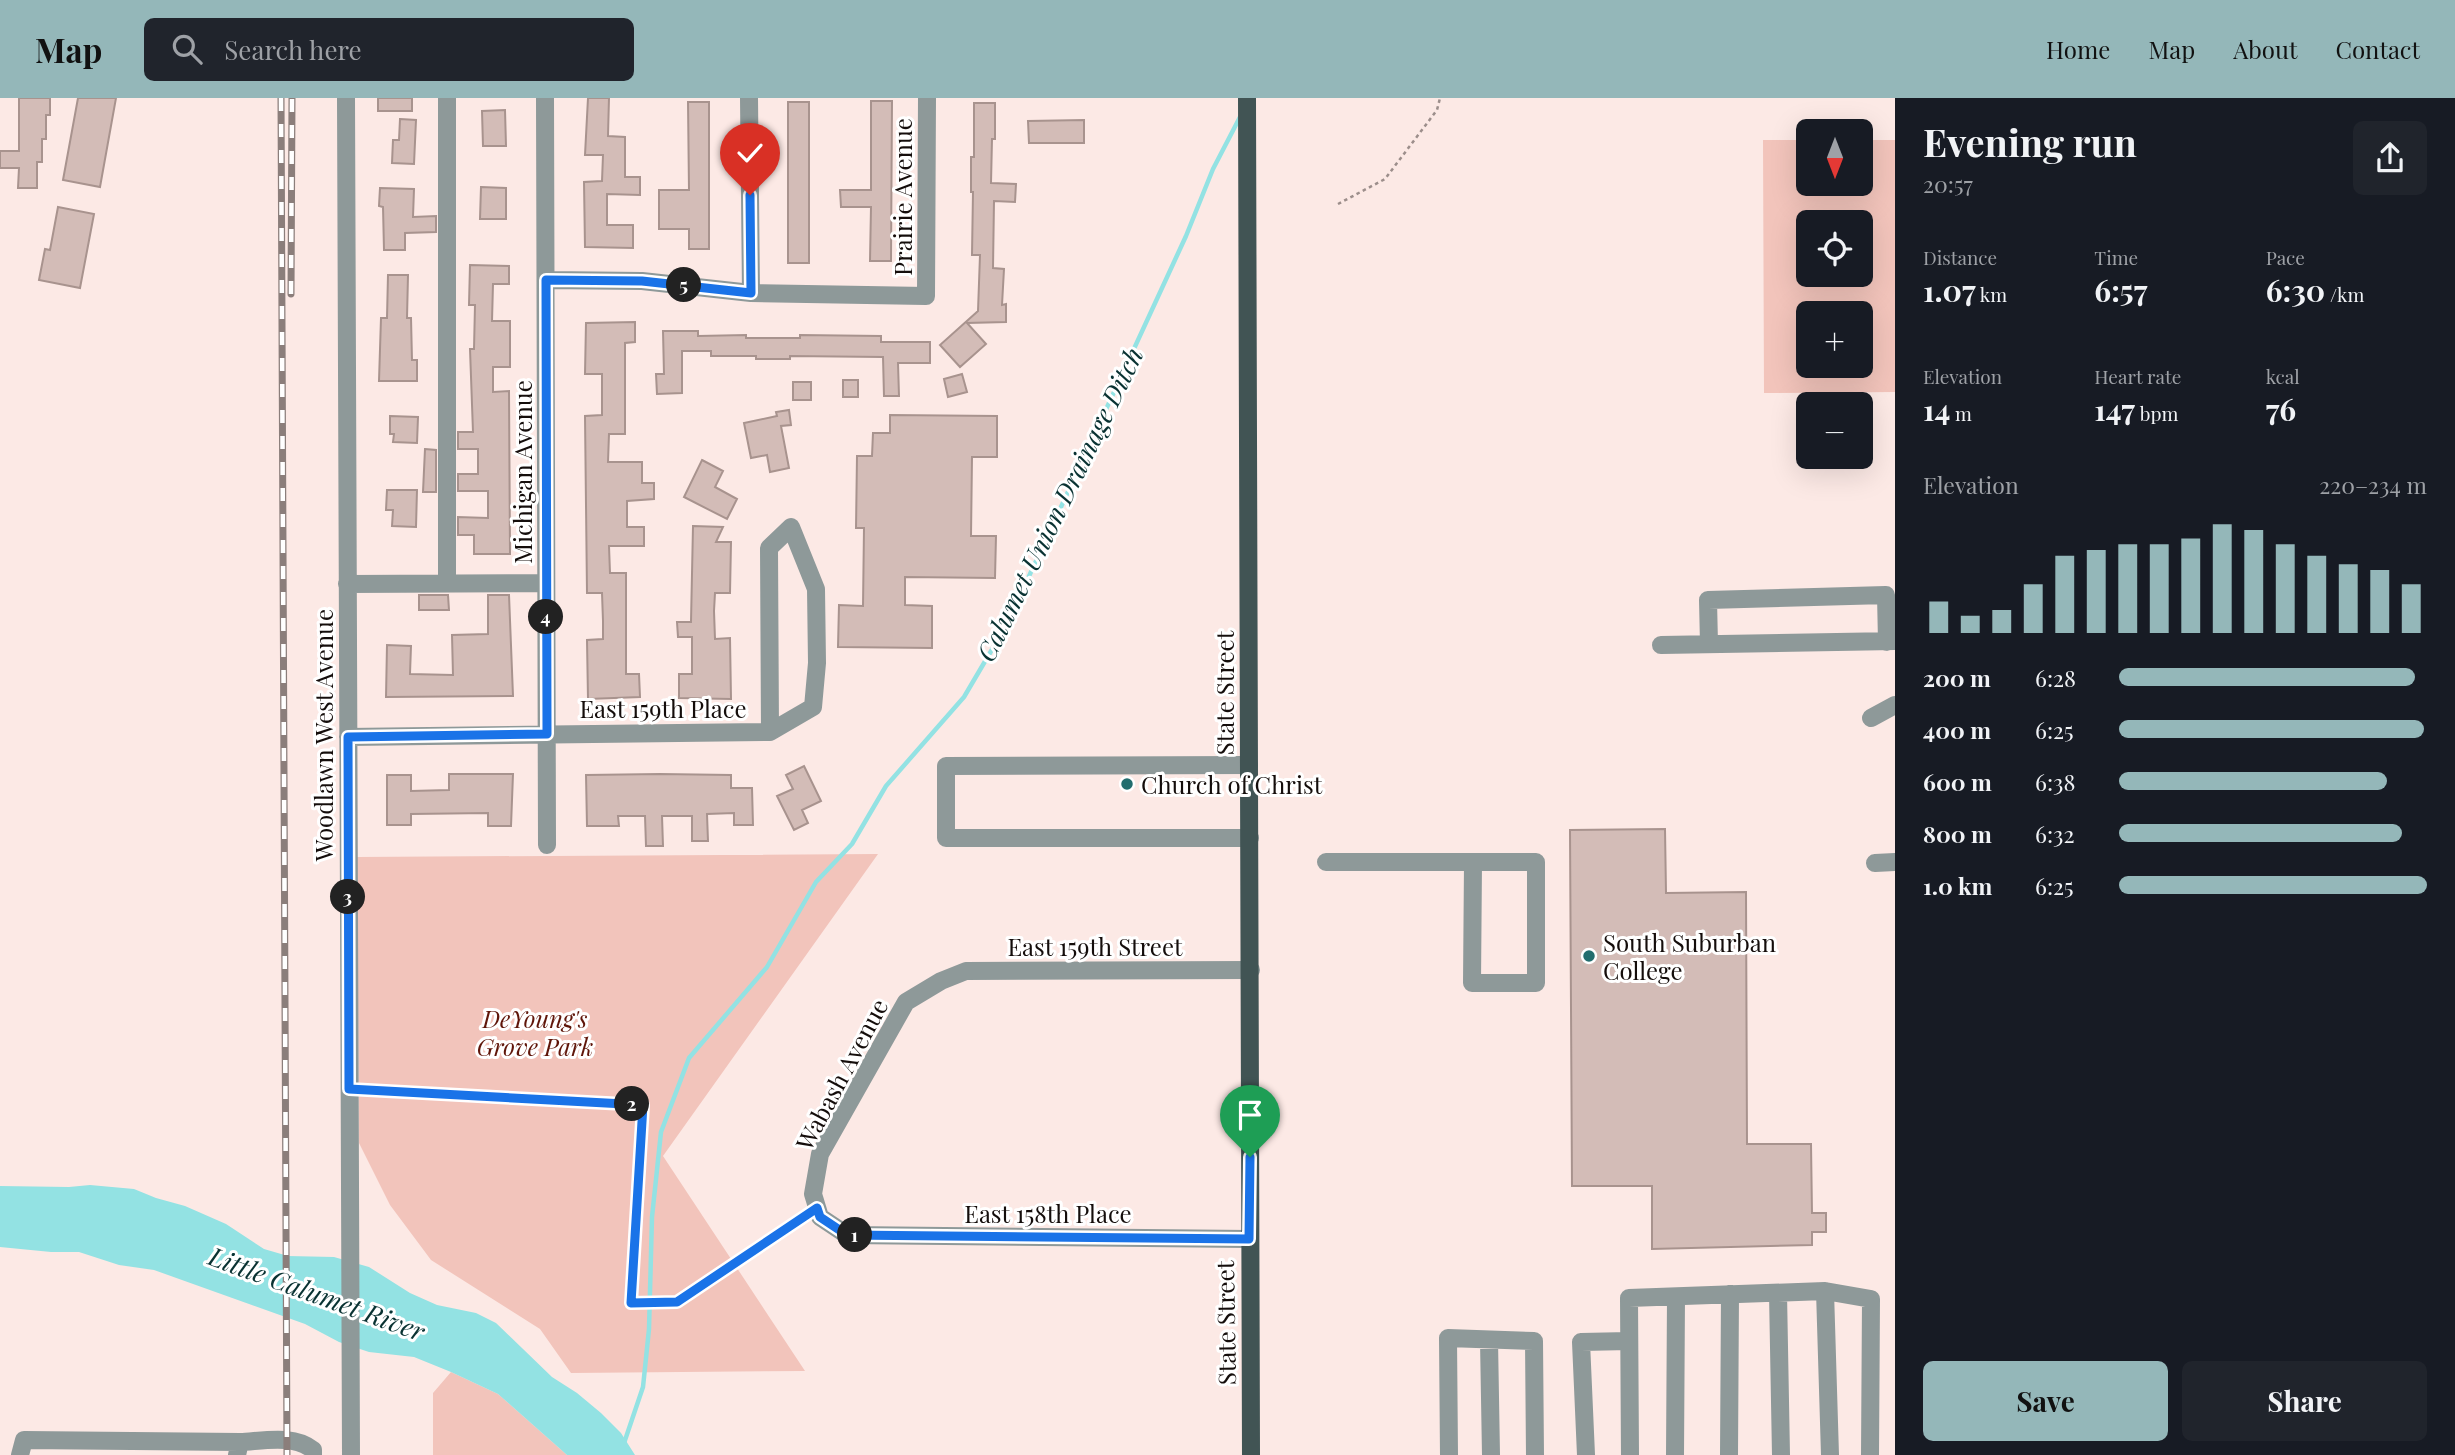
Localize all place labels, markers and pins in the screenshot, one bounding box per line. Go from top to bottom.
pin [720,123,780,195]
pin: 5 [666,268,702,302]
pin: 4 [528,600,564,634]
place label: Church of Christ [1141,768,1323,800]
marker: Church of Christ [1119,776,1135,792]
pin: 3 [330,880,366,914]
place label: South Suburban College [1603,926,1776,986]
marker: South Suburban College [1581,948,1597,964]
pin [1220,1085,1280,1157]
pin: 2 [614,1086,650,1122]
pin: 1 [838,1218,872,1252]

